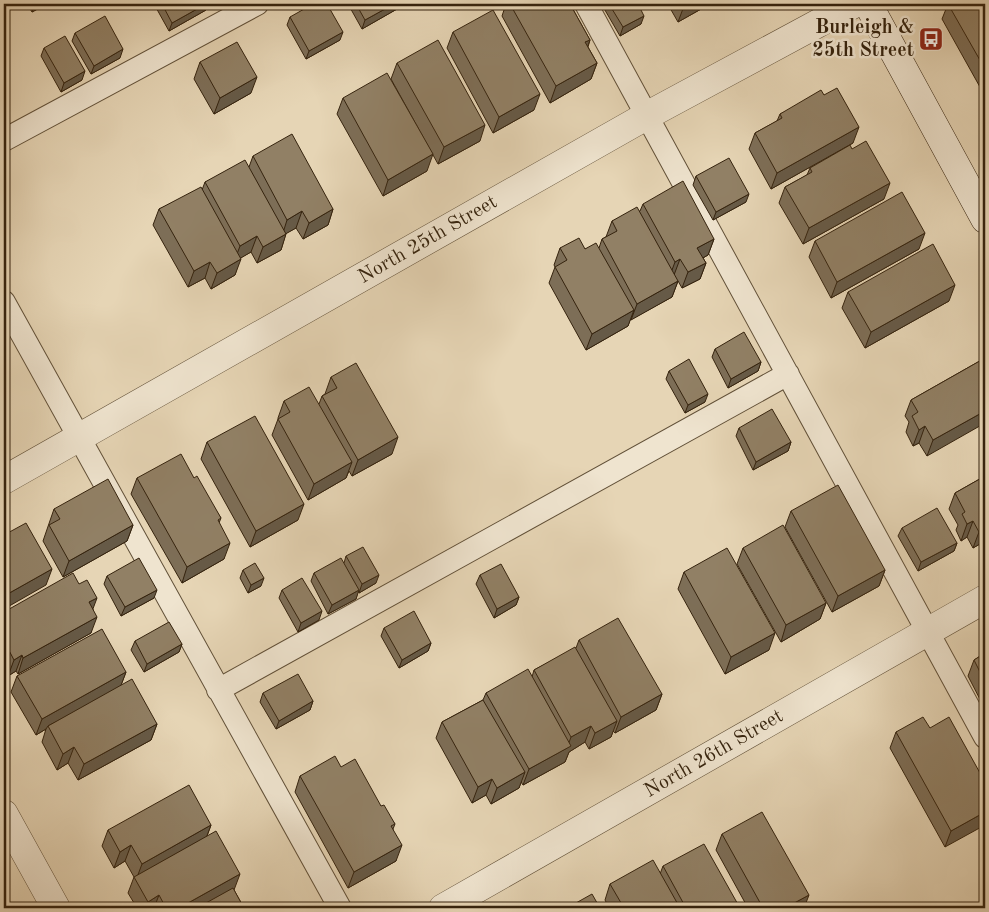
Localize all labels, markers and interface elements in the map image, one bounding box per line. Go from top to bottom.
place label: Burleigh & 25th Street [812,18,914,61]
bus stop icon: Burleigh & 25th Street [918,26,944,52]
street label: North 25th Street [355,192,501,288]
street label: North 26th Street [641,706,787,802]

